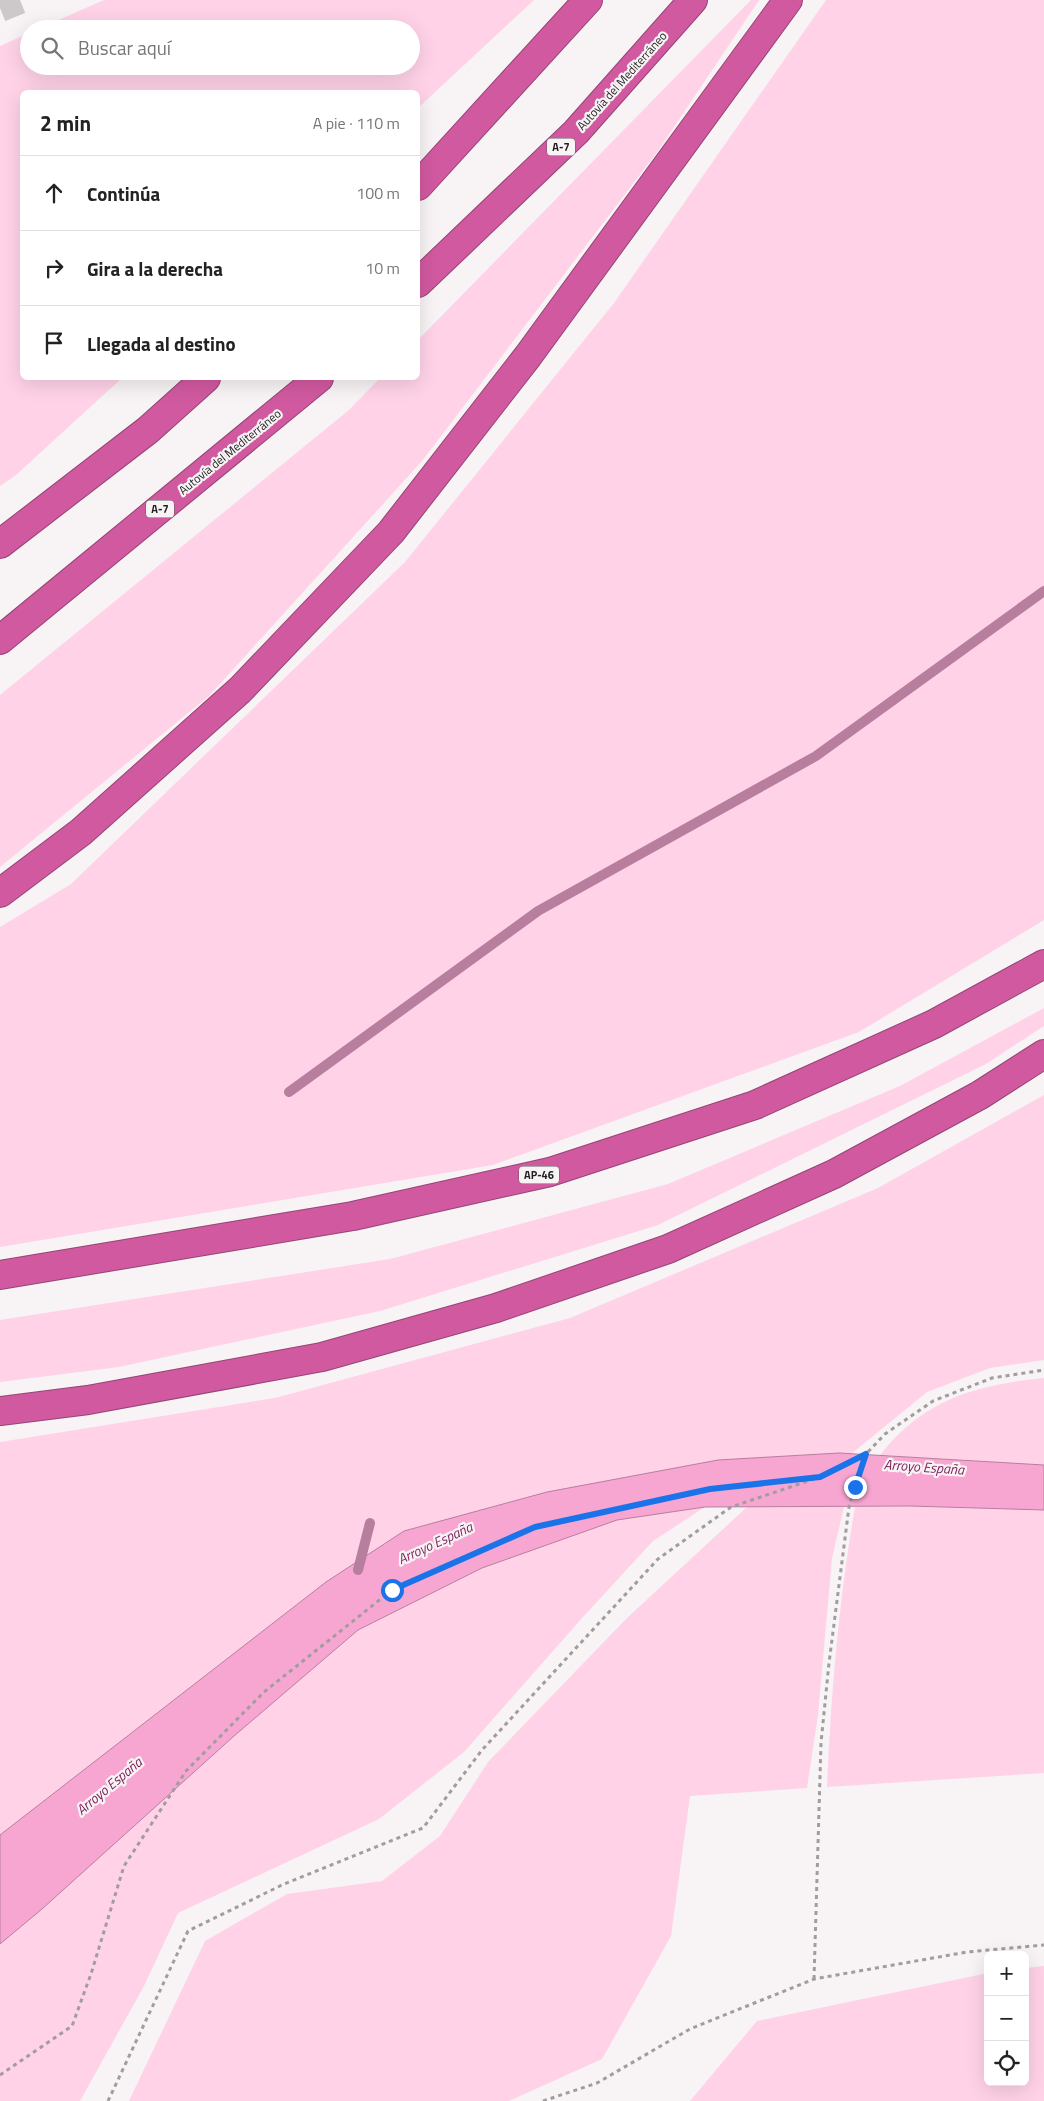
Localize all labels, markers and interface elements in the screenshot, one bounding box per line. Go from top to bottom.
search box [20,20,420,75]
street label: Autovía del Mediterráneo [572,27,671,134]
text: Buscar aquí [78,33,171,62]
icon: search [38,34,66,62]
text: 2 min [40,107,91,139]
text: A pie · 110 m [313,111,400,135]
road number: A-7 [547,138,575,156]
icon: ahead [40,179,68,207]
text: Continúa [87,179,160,208]
text: 100 m [356,181,400,205]
icon: right [40,254,68,282]
text: Gira a la derecha [87,254,223,283]
text: 10 m [365,256,400,280]
icon: arrive [40,329,68,357]
text: Llegada al destino [87,329,236,358]
street label: Autovía del Mediterráneo [174,404,285,499]
road number: A-7 [146,500,174,518]
road number: AP-46 [519,1166,559,1184]
water label: Arroyo España [883,1453,966,1480]
route end [844,1476,867,1499]
water label: Arroyo España [394,1516,477,1569]
route start [381,1579,404,1602]
water label: Arroyo España [71,1751,147,1819]
map controls [984,1951,1029,2086]
button: + [984,1951,1029,1996]
button: − [984,1996,1029,2041]
button: locate [984,2041,1029,2086]

